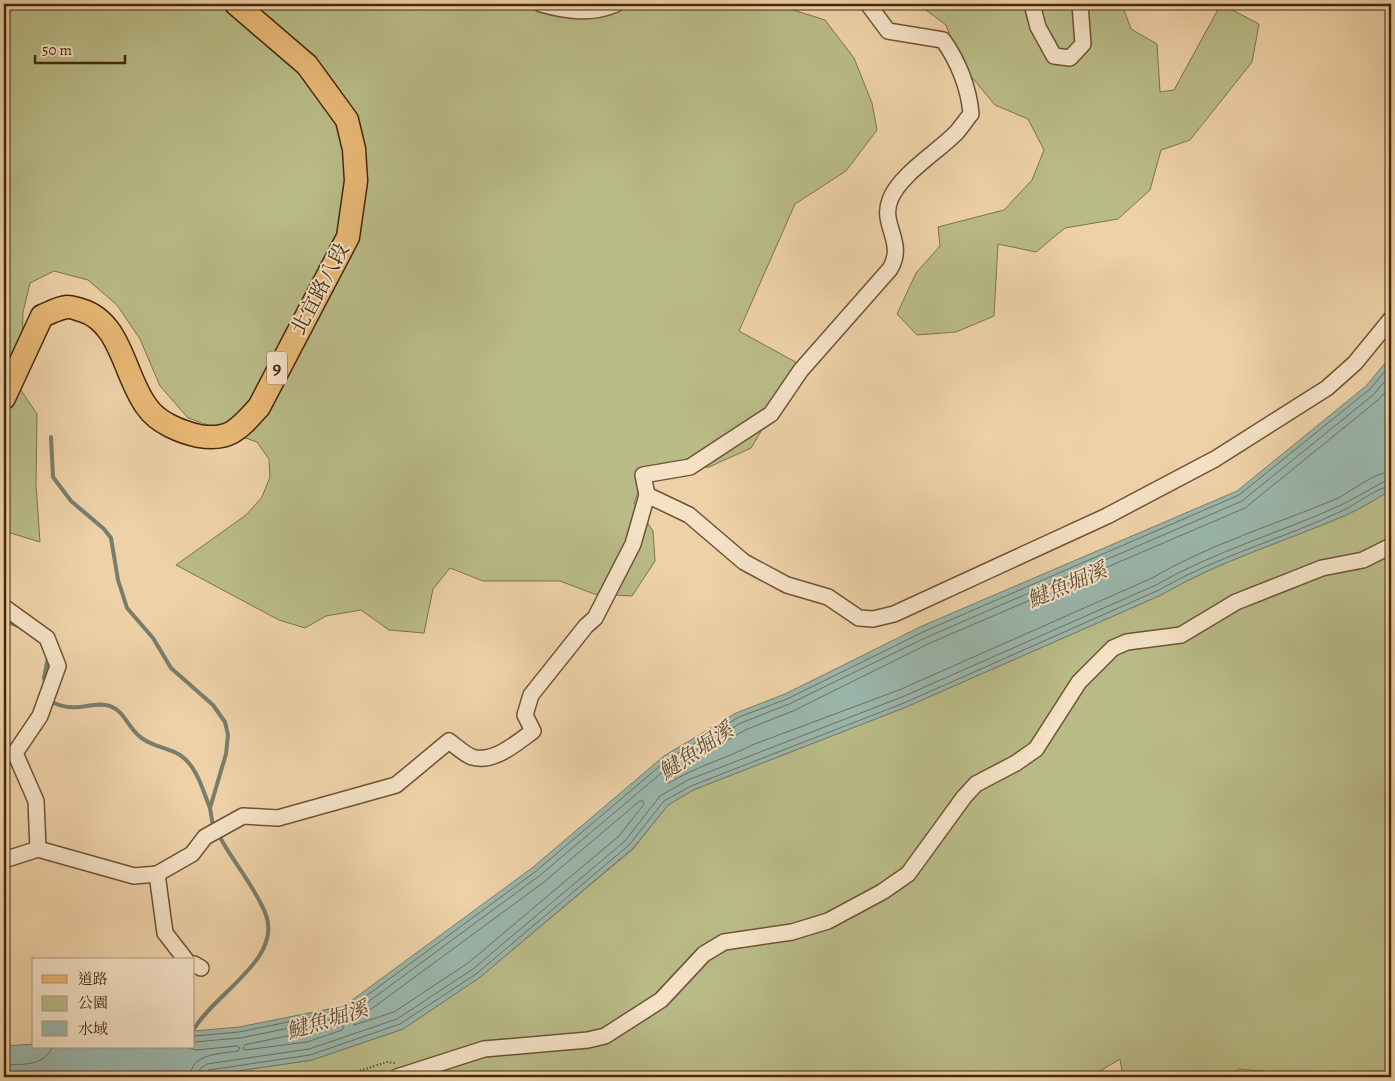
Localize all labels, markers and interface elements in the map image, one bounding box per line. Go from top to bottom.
scale bar [35,32,125,64]
text: 50 m [42,40,72,60]
street label: 北宜路八段 [285,239,355,339]
road number: 9 [267,352,287,384]
water label: 𩻸魚堀溪 [1023,555,1113,614]
water label: 𩻸魚堀溪 [653,715,740,786]
legend [32,958,195,1048]
text: 道路 [78,969,108,989]
text: 公園 [78,993,108,1013]
water label: 𩻸魚堀溪 [283,994,373,1046]
text: 水域 [78,1019,108,1039]

